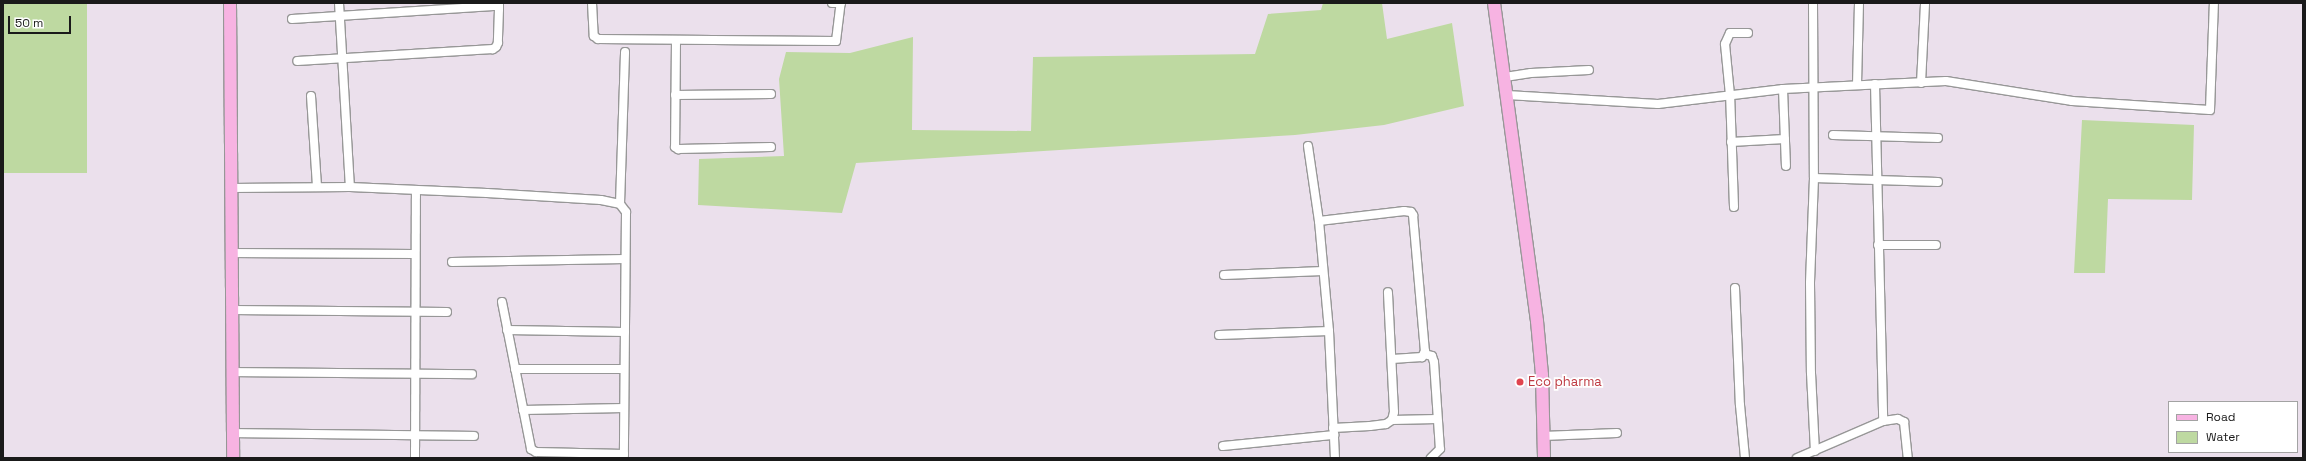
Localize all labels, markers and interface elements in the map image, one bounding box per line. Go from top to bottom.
scale bar [10,8,73,34]
text: 50 m [15,15,43,31]
place label: Eco pharma [1528,374,1602,390]
marker: Eco pharma [1515,377,1525,387]
legend [2168,401,2298,453]
text: Road [2206,409,2235,425]
text: Water [2206,429,2240,445]

